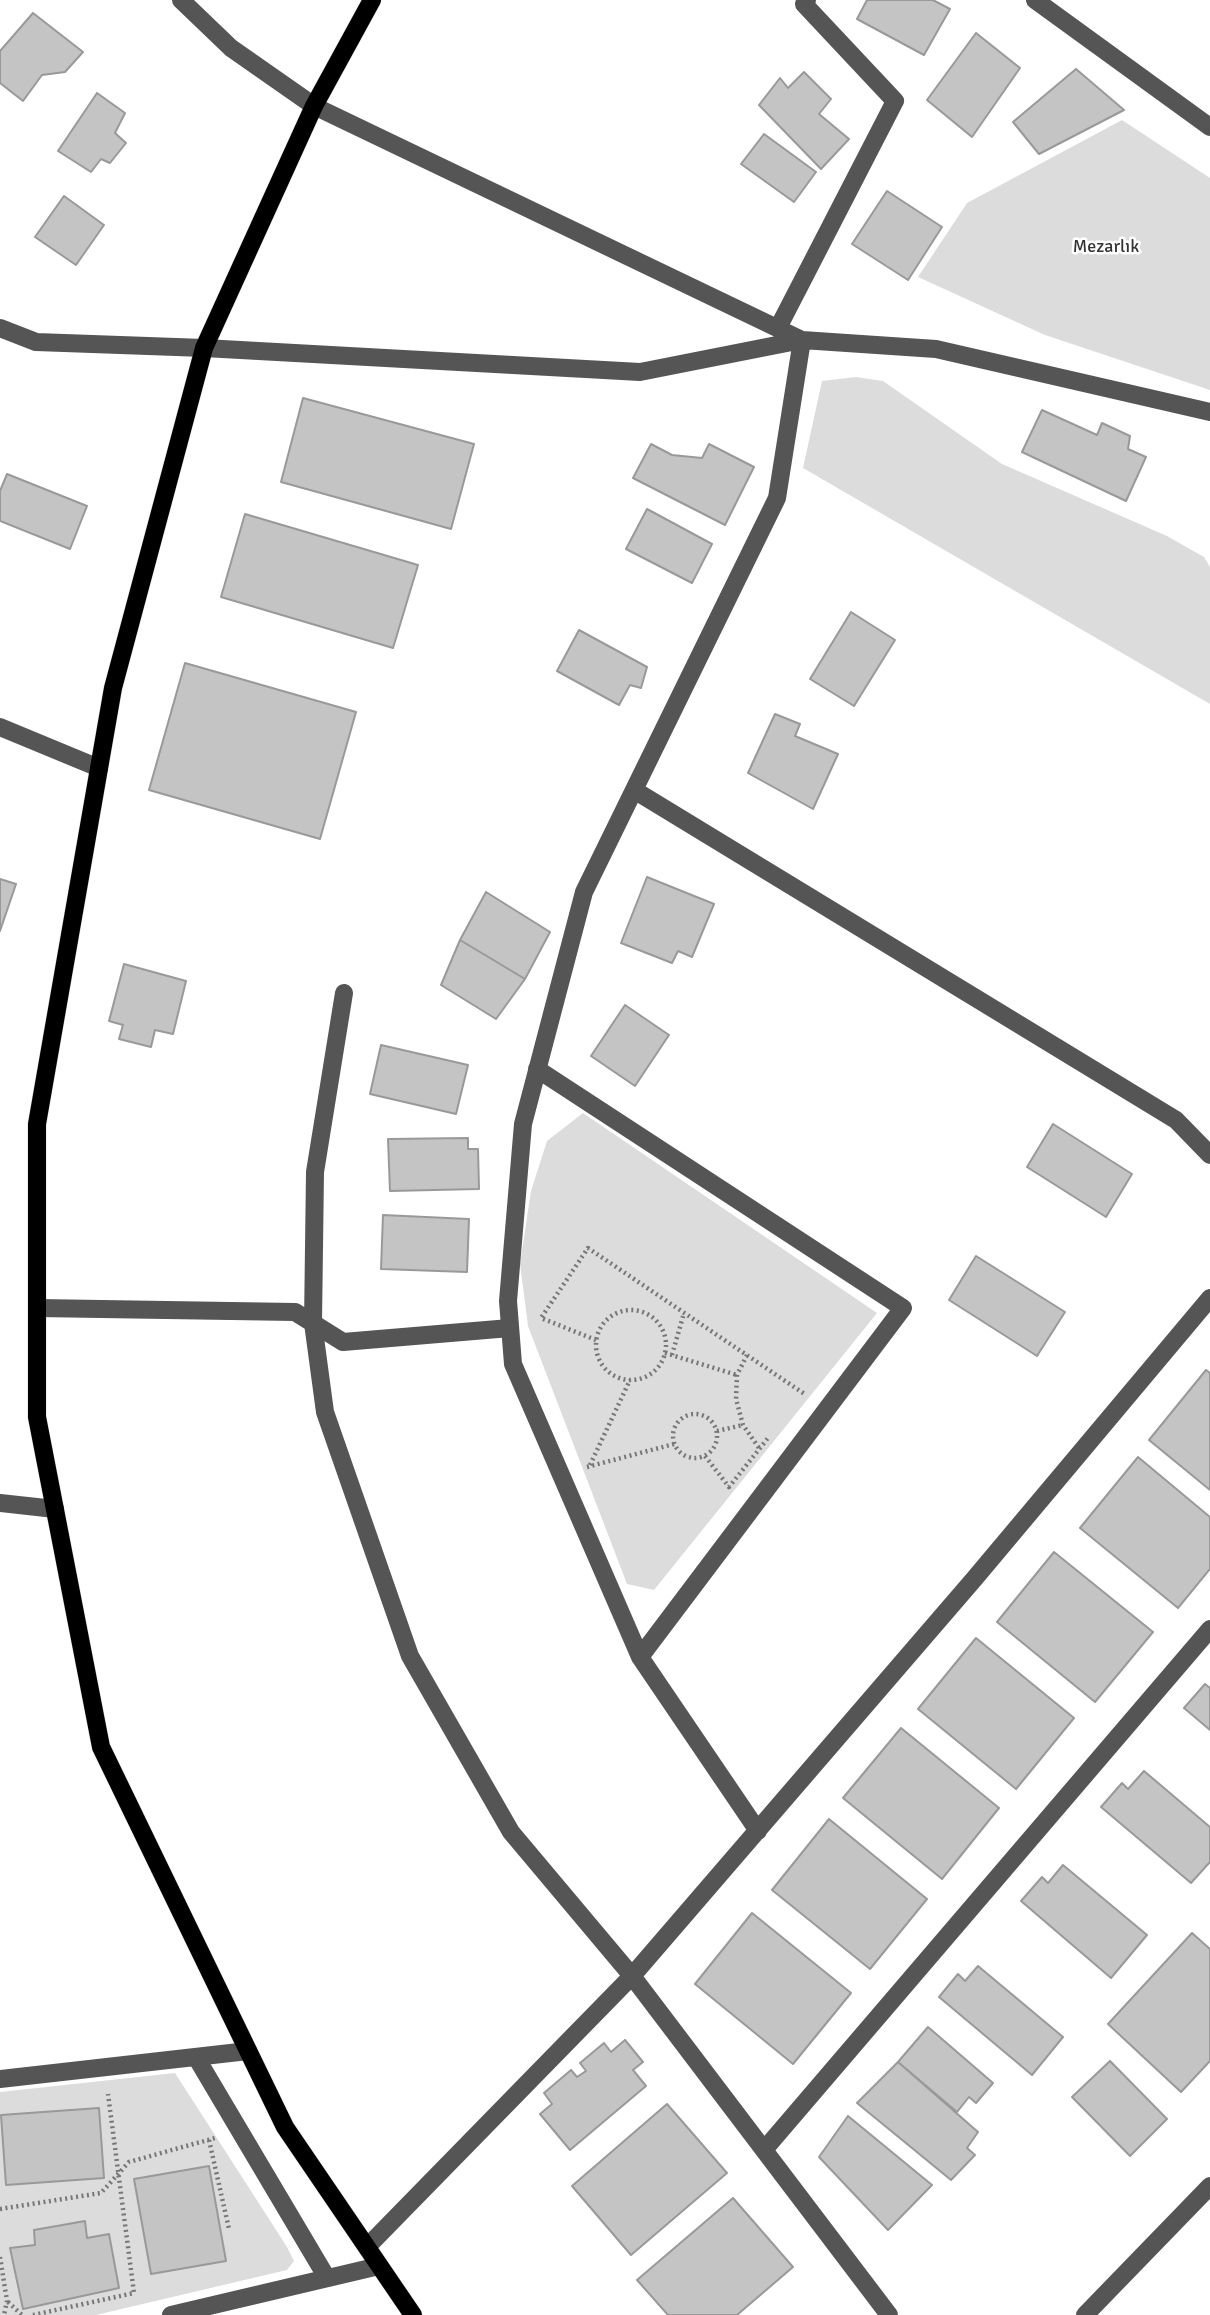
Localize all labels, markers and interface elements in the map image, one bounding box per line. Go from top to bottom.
park label: Mezarlık [1073,236,1139,258]

